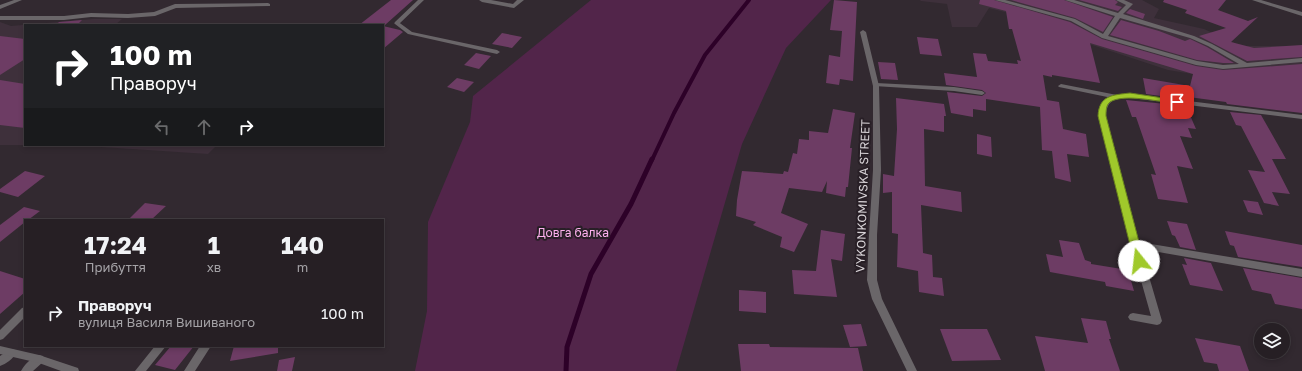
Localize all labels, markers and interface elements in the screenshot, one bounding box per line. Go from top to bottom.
text: 100 m [110,38,192,71]
icon: right [44,40,96,92]
text: Праворуч [110,72,197,94]
pin [1160,85,1194,119]
icon: arrive [1166,91,1188,113]
icon: left [151,116,173,138]
icon: ahead [193,116,215,138]
icon: right [235,116,257,138]
street label: VYKONKOMIVSKA STREET [852,118,873,273]
park label: Довга балка [537,225,609,240]
text: 17:24 [84,230,147,259]
text: 1 [208,230,220,259]
text: 140 [281,230,324,259]
position arrow [1118,240,1160,282]
text: Прибуття [85,259,146,275]
text: хв [207,259,221,275]
text: m [297,259,308,275]
text: Праворуч [78,296,152,314]
icon: right [44,302,66,324]
text: 100 m [321,304,364,322]
text: вулиця Василя Вишиваного [78,314,255,330]
map controls [1254,323,1290,359]
button: layers [1254,323,1290,359]

